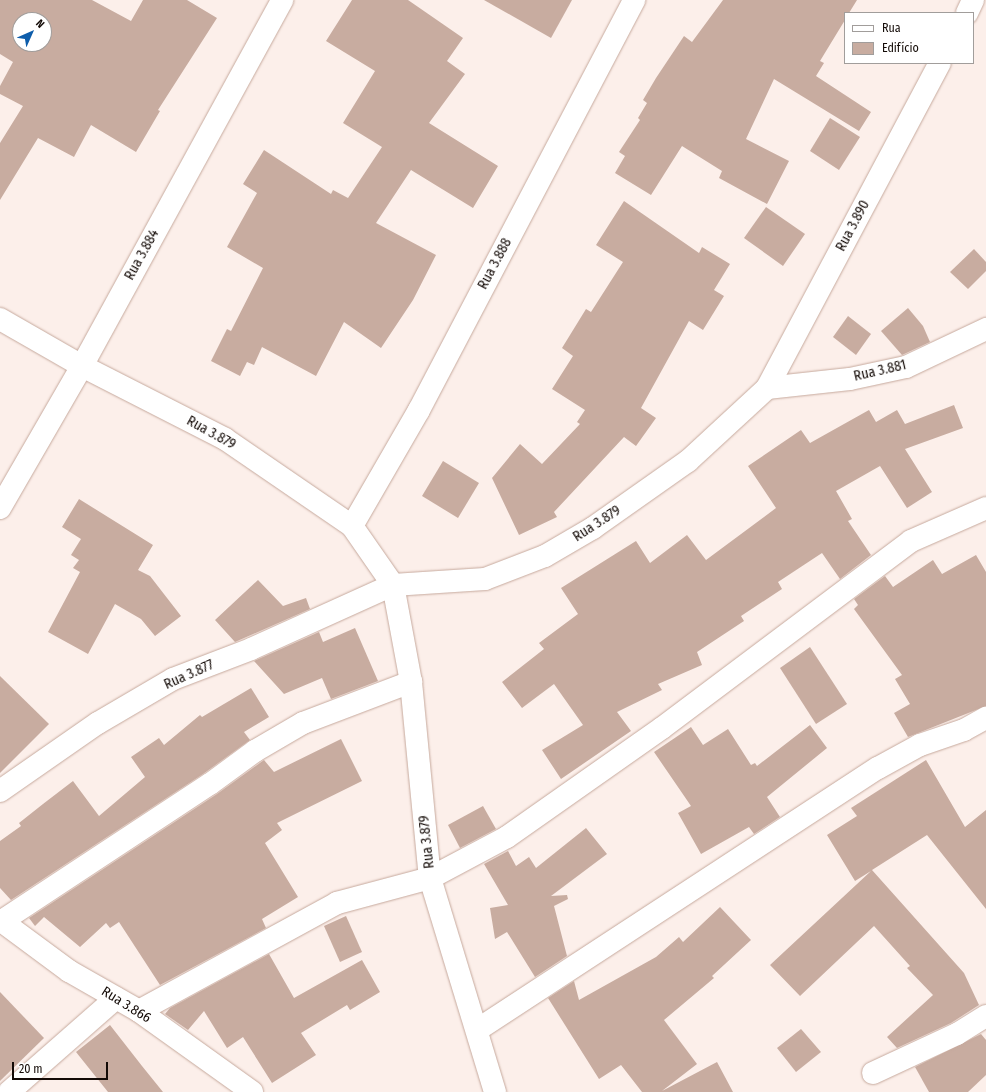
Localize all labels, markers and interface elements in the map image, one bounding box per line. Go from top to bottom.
north arrow [12,12,52,52]
legend [844,12,974,64]
text: N [33,17,47,31]
text: Rua [882,21,901,35]
text: Edifício [882,41,919,55]
street label: Rua 3.890 [833,198,873,254]
street label: Rua 3.884 [121,227,163,283]
street label: Rua 3.888 [475,236,515,292]
street label: Rua 3.881 [852,357,908,385]
street label: Rua 3.879 [184,413,238,453]
street label: Rua 3.879 [570,502,624,546]
street label: Rua 3.877 [162,657,216,693]
street label: Rua 3.879 [416,815,438,869]
street label: Rua 3.866 [98,983,154,1027]
scale bar [14,1054,110,1080]
text: 20 m [19,1062,43,1076]

